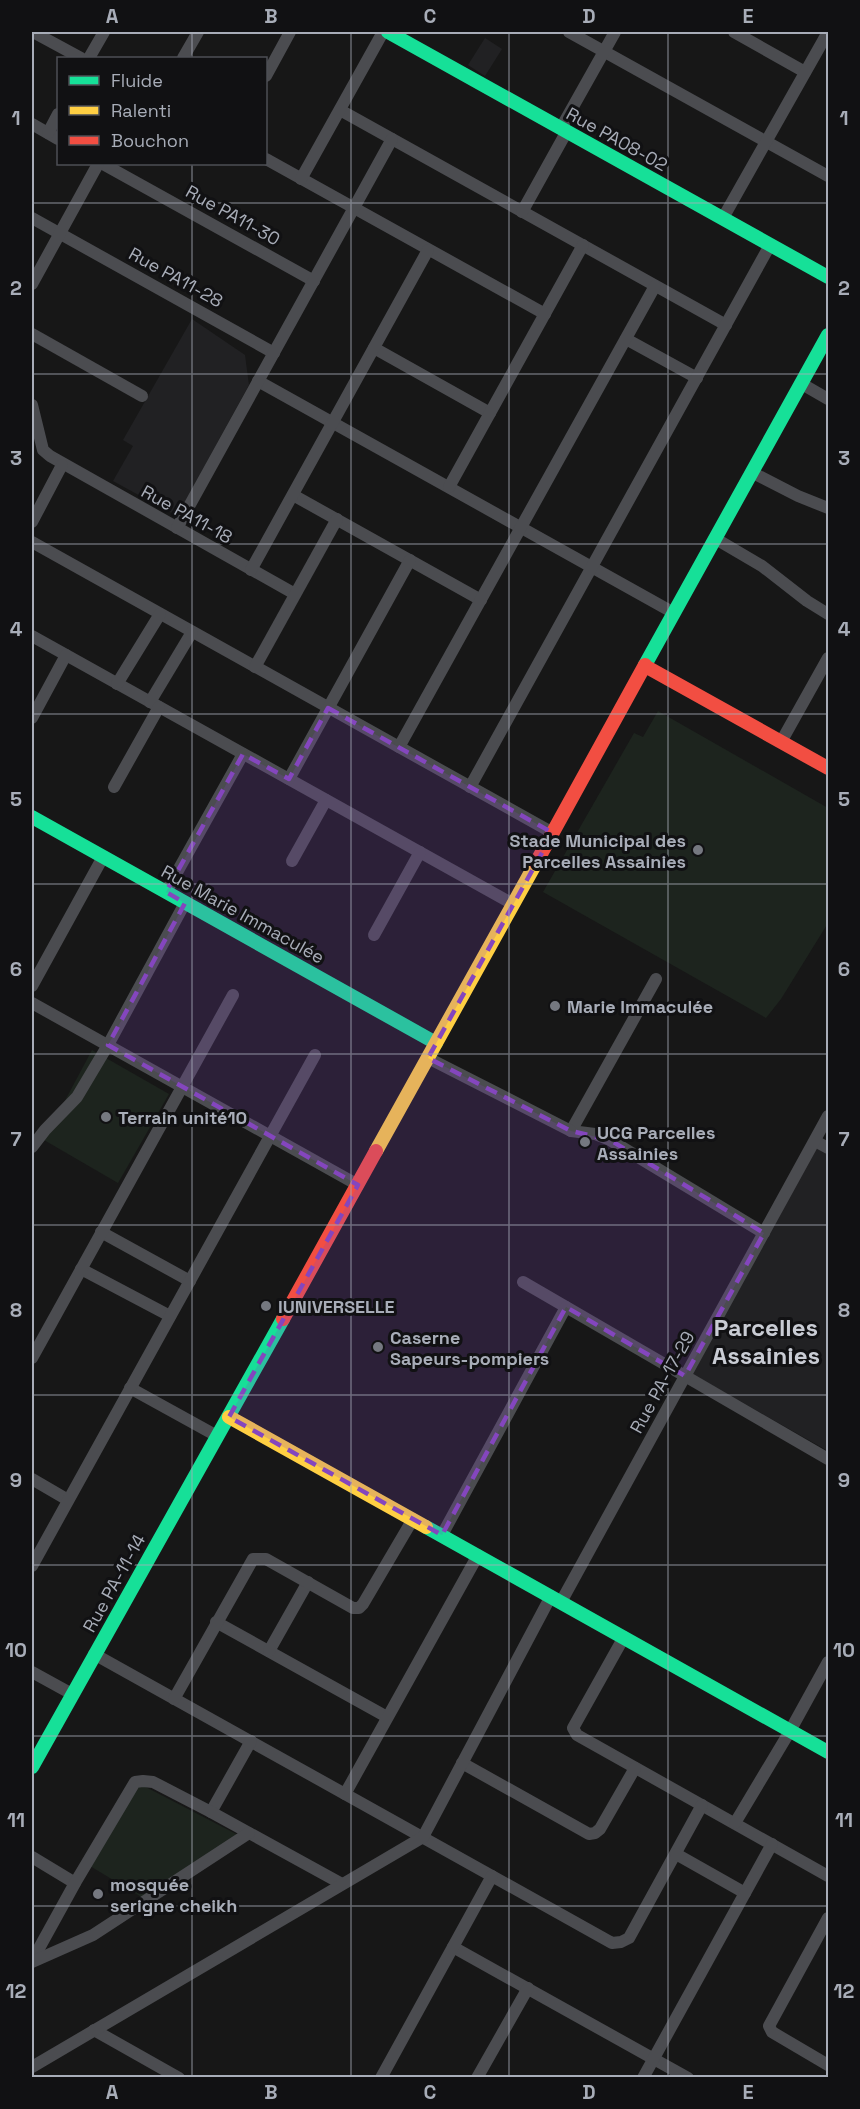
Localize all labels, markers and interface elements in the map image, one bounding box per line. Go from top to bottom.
text: A [106,3,119,29]
text: B [264,3,278,29]
text: C [424,3,437,29]
text: D [582,3,596,29]
text: E [742,3,754,29]
legend [57,57,267,165]
text: Fluide [111,69,163,92]
text: Ralenti [111,99,171,122]
street label: Rue PA08-02 [562,102,672,176]
text: 1 [11,105,21,131]
text: 1 [839,105,849,131]
text: Bouchon [111,129,189,152]
street label: Rue PA11-30 [182,180,284,250]
street label: Rue PA11-28 [125,242,227,312]
text: 2 [10,275,22,301]
text: 2 [838,275,850,301]
text: 3 [10,445,22,471]
text: 3 [838,445,850,471]
street label: Rue PA11-18 [137,480,237,548]
text: 4 [10,616,23,642]
text: 4 [838,616,851,642]
text: 5 [10,786,22,812]
text: 5 [838,786,850,812]
place label: Stade Municipal des Parcelles Assainies [509,829,686,873]
marker: Stade Municipal des Parcelles Assainies [691,843,705,857]
street label: Rue Marie Immaculée [157,860,329,968]
text: 6 [10,956,22,982]
text: 6 [838,956,850,982]
place label: Marie Immaculée [567,995,713,1018]
marker: Marie Immaculée [548,999,562,1013]
place label: Terrain unité10 [118,1106,247,1129]
marker: Terrain unité10 [99,1110,113,1124]
place label: UCG Parcelles Assainies [597,1121,715,1165]
text: 7 [10,1126,22,1152]
text: 7 [838,1126,850,1152]
marker: UCG Parcelles Assainies [578,1135,592,1149]
place label: IUNIVERSELLE [278,1295,395,1318]
text: 8 [10,1297,22,1323]
text: 8 [838,1297,850,1323]
marker: IUNIVERSELLE [259,1299,273,1313]
district label: Parcelles Assainies [712,1312,820,1371]
place label: Caserne Sapeurs-pompiers [390,1326,549,1370]
street label: Rue PA-17-29 [624,1327,700,1437]
marker: Caserne Sapeurs-pompiers [371,1340,385,1354]
text: 9 [10,1467,22,1493]
text: 9 [838,1467,850,1493]
street label: Rue PA-11-14 [78,1530,150,1636]
text: 10 [5,1637,27,1663]
text: 10 [833,1637,855,1663]
text: 11 [7,1807,25,1833]
text: 11 [835,1807,853,1833]
place label: mosquée serigne cheikh [110,1873,237,1917]
marker: mosquée serigne cheikh [91,1887,105,1901]
text: 12 [6,1978,27,2004]
text: 12 [834,1978,855,2004]
text: A [106,2079,119,2105]
text: B [264,2079,278,2105]
text: C [424,2079,437,2105]
text: D [582,2079,596,2105]
text: E [742,2079,754,2105]

